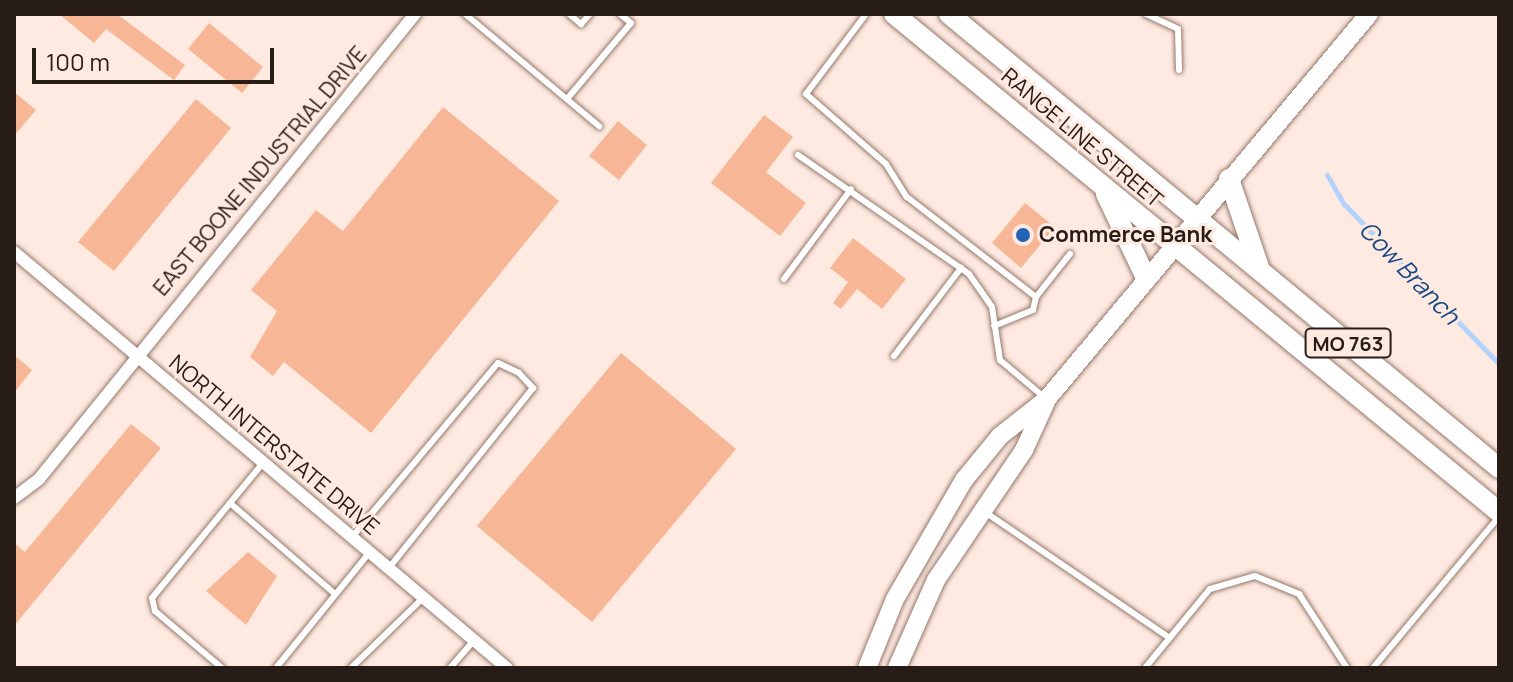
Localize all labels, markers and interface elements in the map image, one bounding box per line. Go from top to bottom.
scale bar [36,32,278,82]
street label: EAST BOONE INDUSTRIAL DRIVE [147,40,373,302]
text: 100 m [46,45,110,78]
street label: RANGE LINE STREET [996,63,1168,213]
water label: Cow Branch [1354,215,1466,329]
place label: Commerce Bank [1039,222,1212,248]
marker: Commerce Bank [1014,226,1032,244]
road number: MO 763 [1304,327,1392,359]
street label: NORTH INTERSTATE DRIVE [164,349,384,541]

